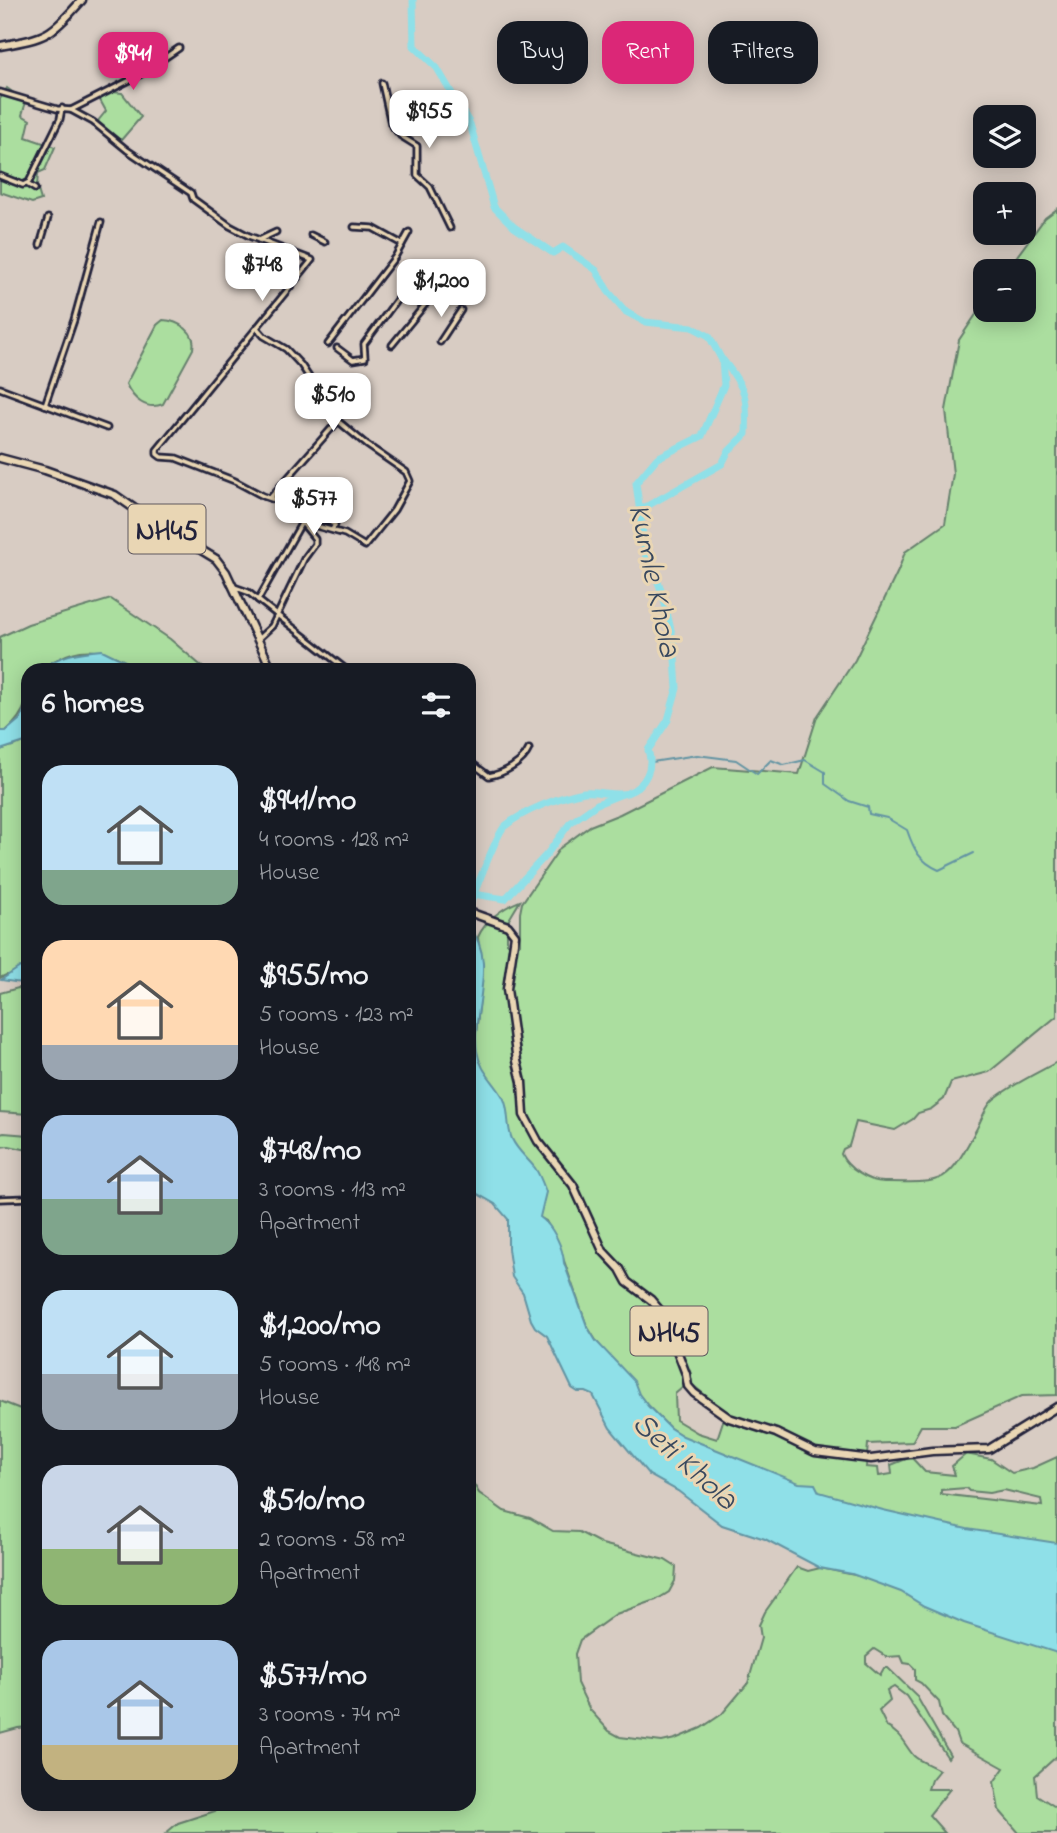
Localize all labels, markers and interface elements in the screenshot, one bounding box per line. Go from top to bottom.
chip: Buy [497,21,588,84]
chip: Rent [602,21,694,84]
chip: Filters [708,21,818,84]
pin: $941 [92,32,174,92]
text: $941 [114,38,152,71]
pin: $955 [388,90,470,150]
text: $955 [405,96,453,129]
map controls [973,105,1036,322]
button: layers [973,105,1036,168]
button: + [973,182,1036,245]
pin: $748 [221,244,303,303]
text: $748 [241,249,283,282]
button: − [973,259,1036,322]
pin: $1,200 [384,260,498,319]
text: $1,200 [413,265,469,298]
pin: $510 [292,374,374,433]
text: $510 [311,379,355,412]
pin: $577 [273,477,355,537]
text: $577 [291,483,337,516]
water label: Kumle Khola [613,500,692,662]
road number: NH45 [128,504,206,554]
text: 6 homes [42,683,145,727]
icon: filters [417,686,455,724]
text: $941/mo [259,780,356,824]
icon: home [98,793,182,877]
text: 4 rooms · 128 m² [259,824,409,857]
text: House [259,857,319,890]
text: $955/mo [259,955,369,999]
icon: home [98,968,182,1052]
text: 5 rooms · 123 m² [259,999,414,1032]
text: House [259,1032,319,1065]
text: $748/mo [259,1130,361,1174]
icon: home [98,1143,182,1227]
text: 3 rooms · 113 m² [259,1174,406,1207]
text: Apartment [259,1207,360,1240]
text: $1,200/mo [259,1305,381,1349]
road number: NH45 [630,1306,708,1356]
icon: home [98,1318,182,1402]
text: 5 rooms · 148 m² [259,1349,411,1382]
text: House [259,1382,319,1415]
water label: Seti Khola [620,1402,748,1524]
text: $510/mo [259,1480,365,1524]
icon: home [98,1493,182,1577]
text: 2 rooms · 58 m² [259,1524,405,1557]
text: Apartment [259,1557,360,1590]
text: $577/mo [259,1655,367,1699]
icon: home [98,1668,182,1752]
text: 3 rooms · 74 m² [259,1699,401,1732]
text: Apartment [259,1732,360,1765]

